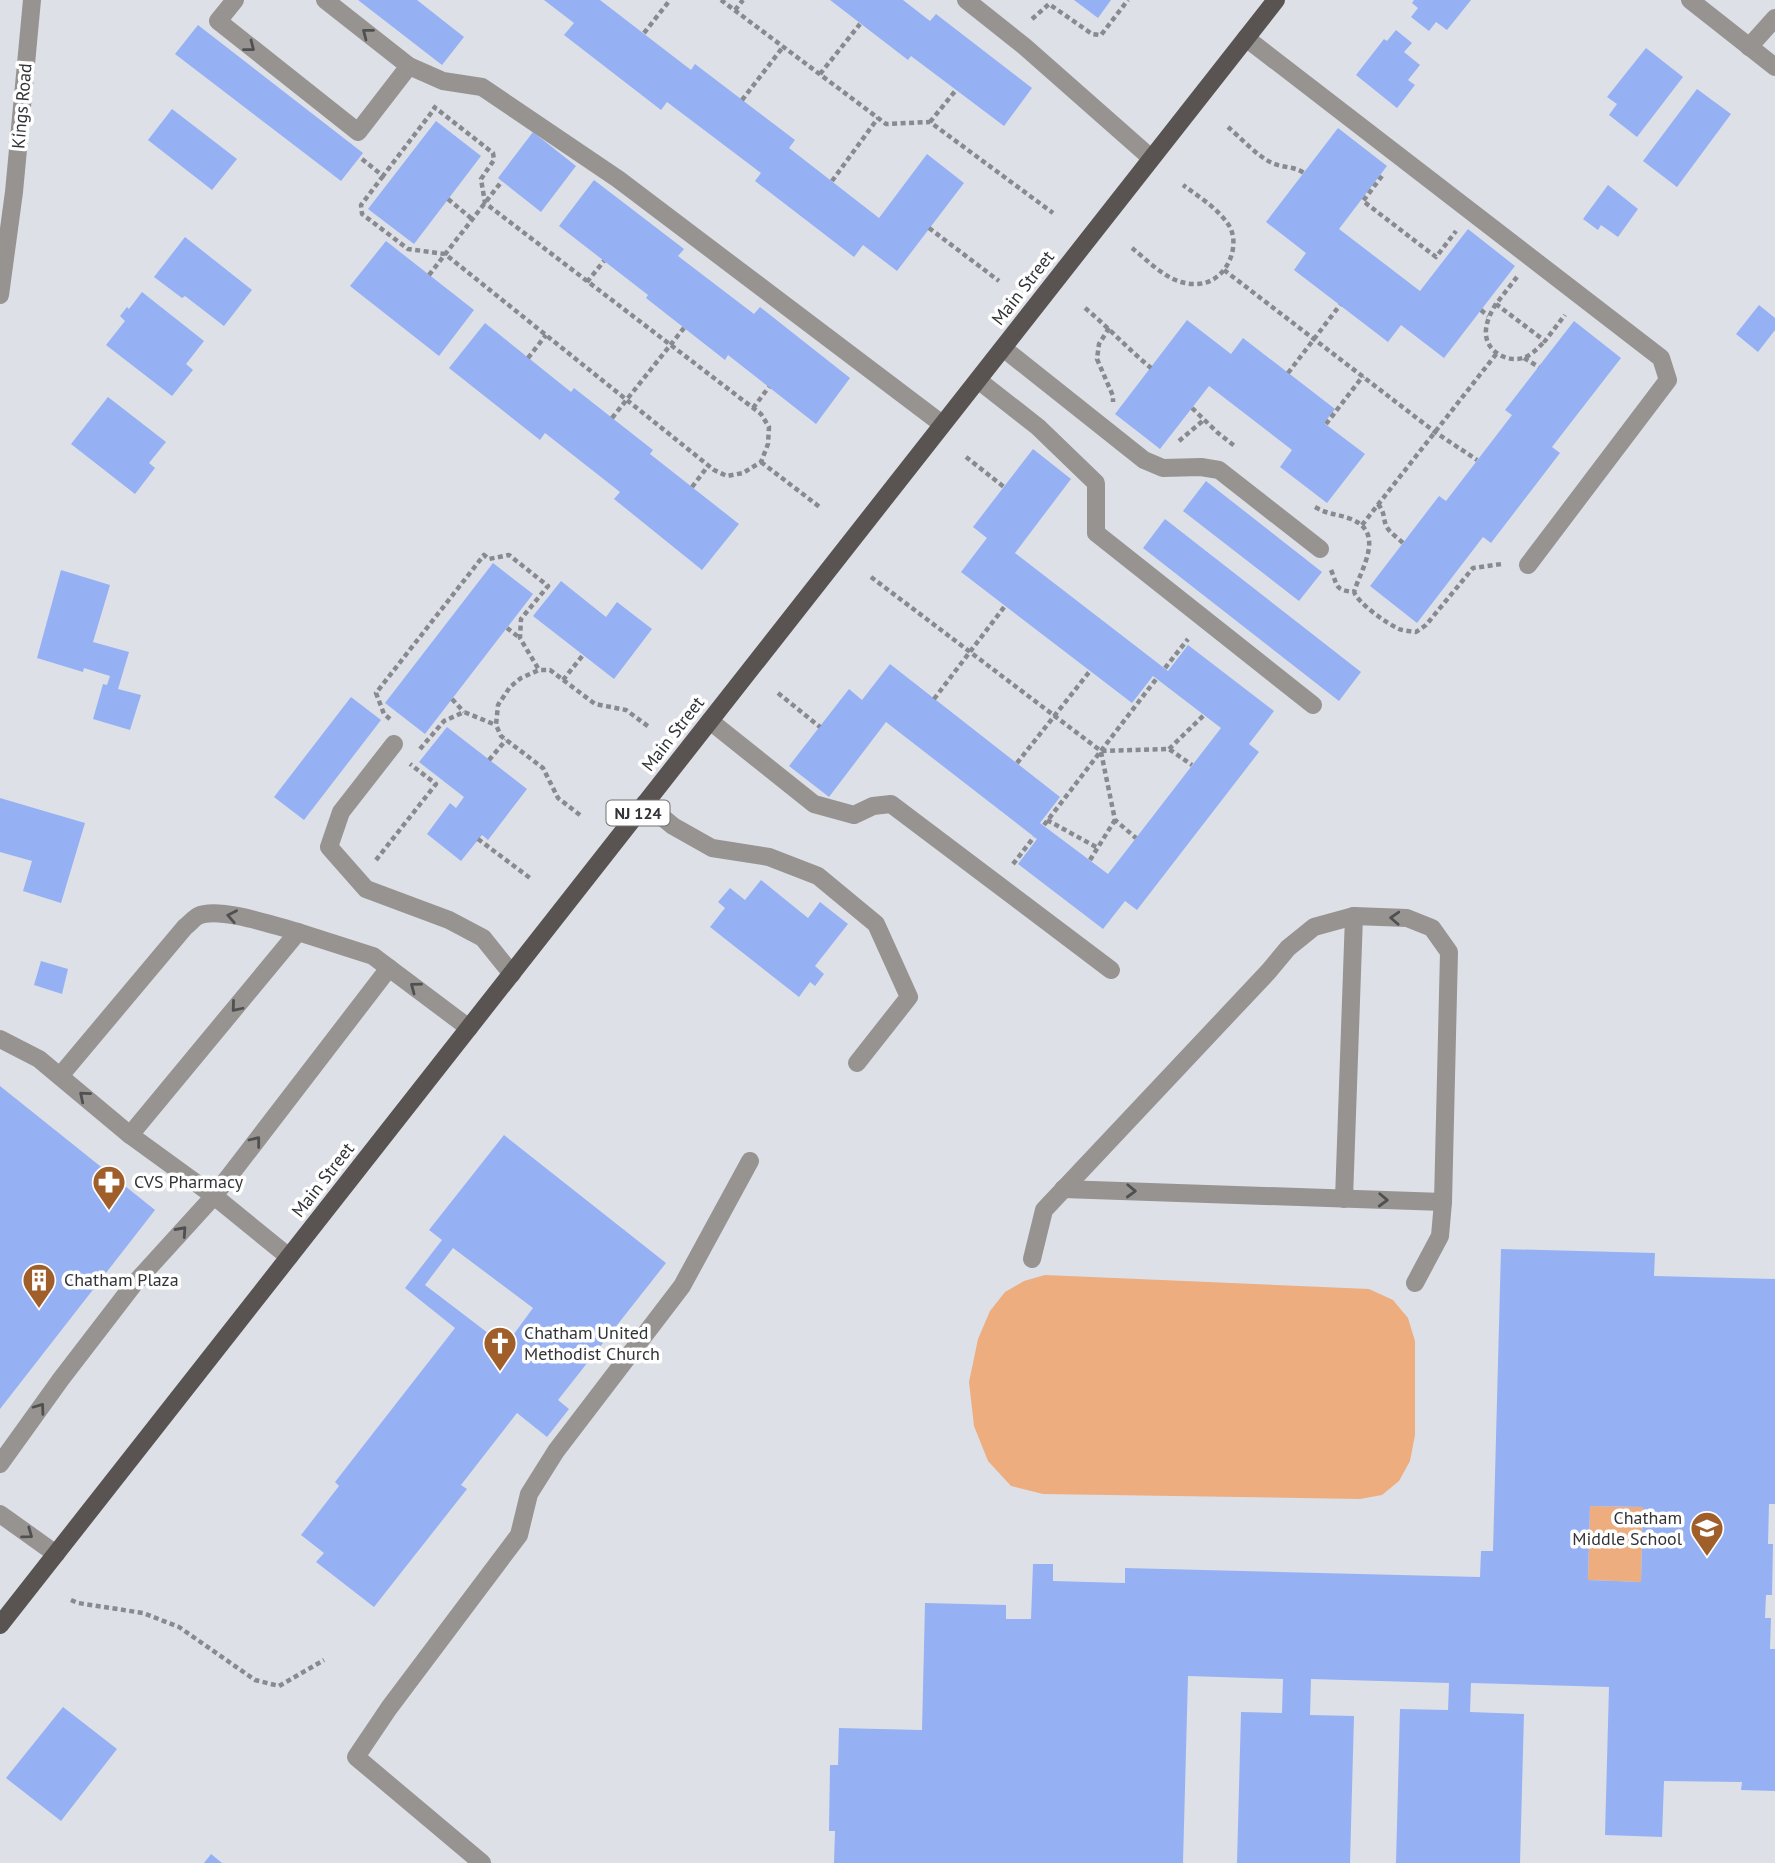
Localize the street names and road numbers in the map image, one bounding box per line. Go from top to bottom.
street label: Kings Road [6,62,37,150]
street label: Main Street [986,246,1059,330]
street label: Main Street [636,692,709,776]
road number: NJ 124 [606,800,670,826]
street label: Main Street [286,1138,359,1222]

